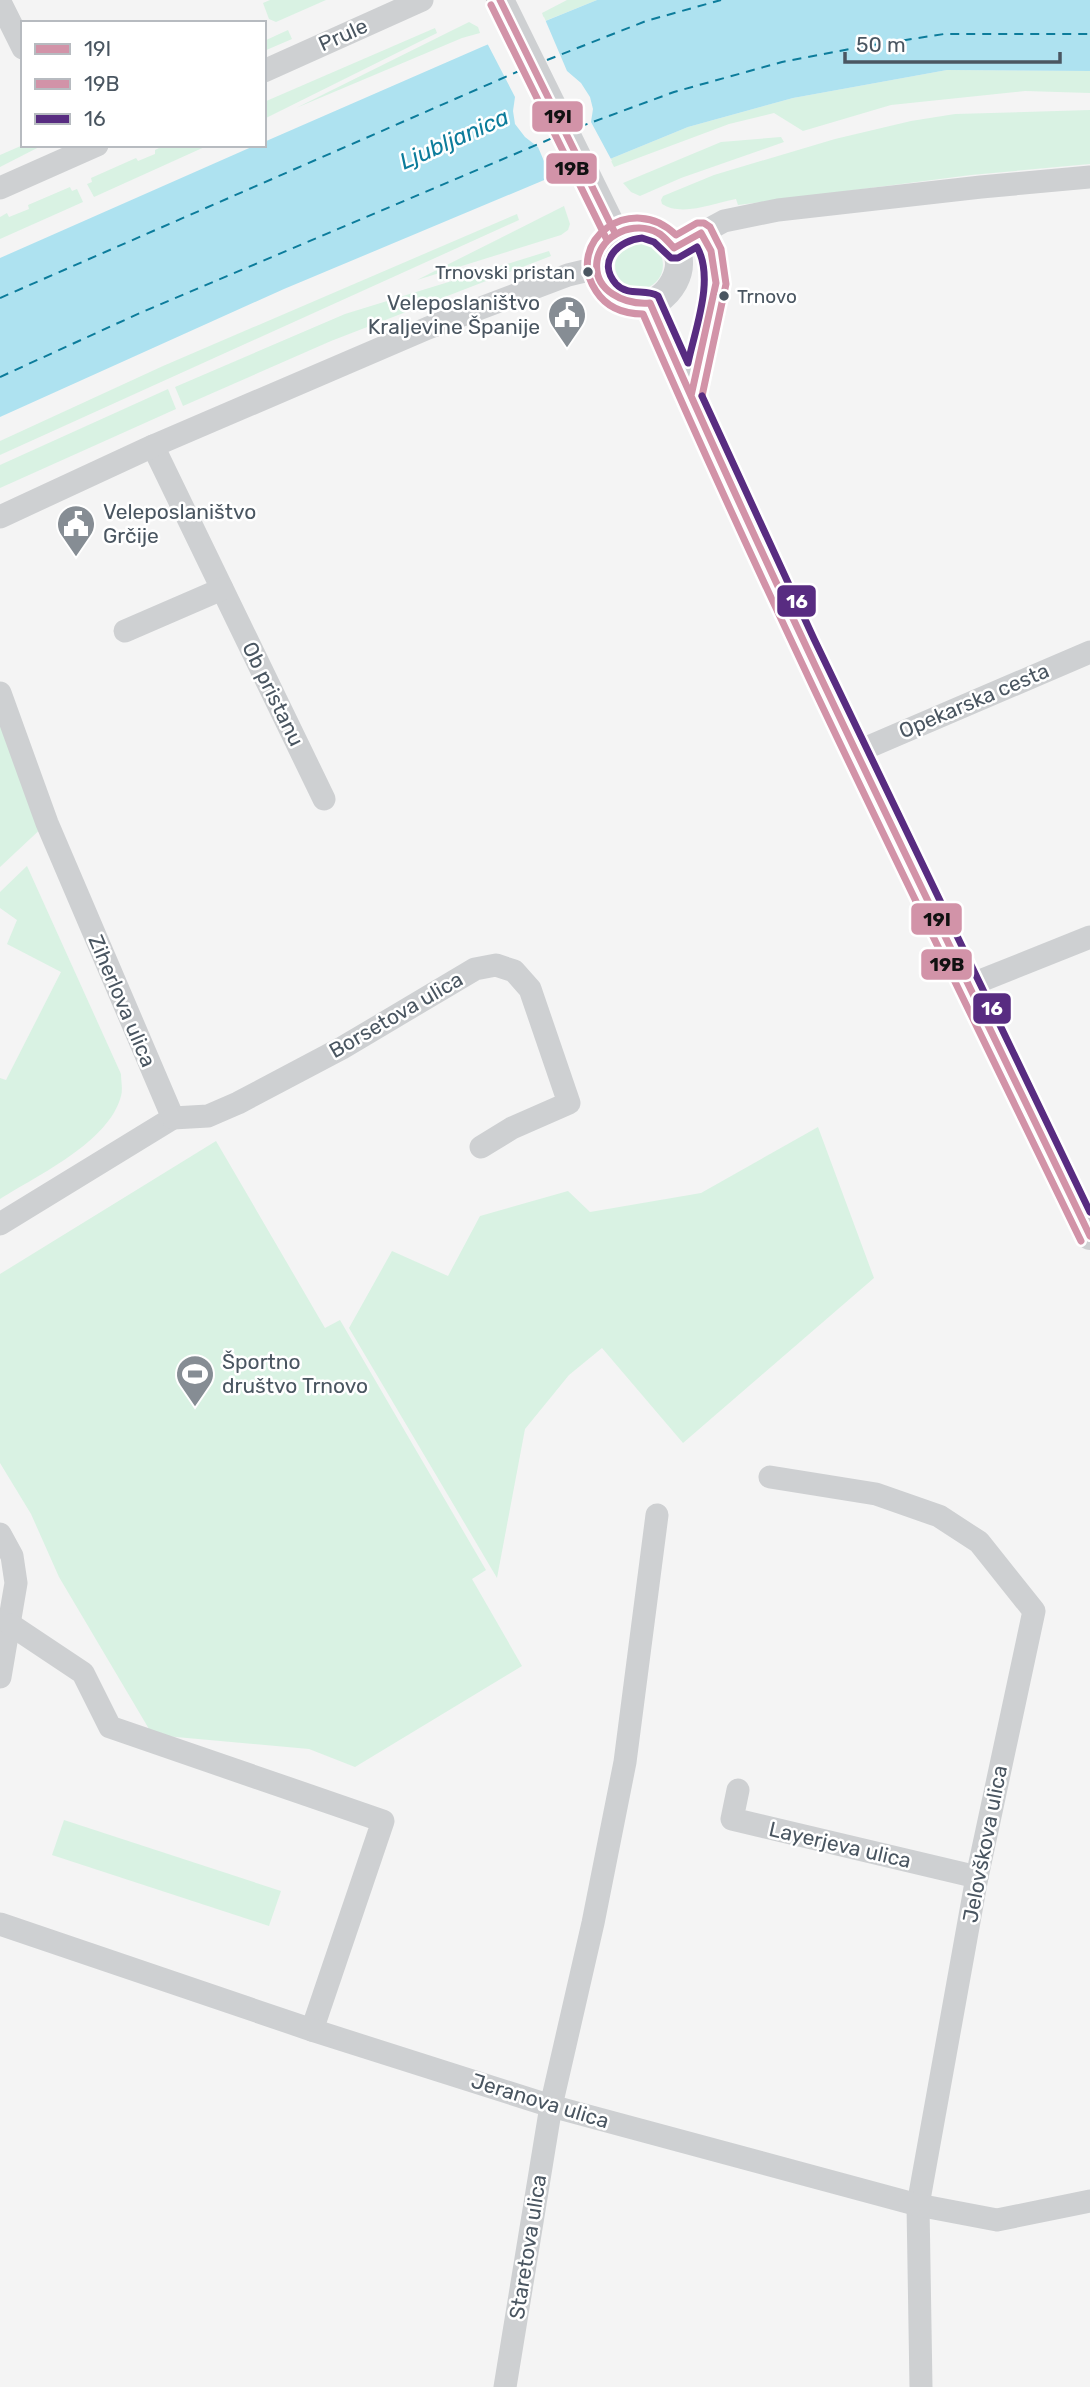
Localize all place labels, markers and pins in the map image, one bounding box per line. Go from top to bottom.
place label: Trnovski pristan [435,261,575,284]
marker: Trnovski pristan [581,265,595,279]
place label: Trnovo [737,285,797,308]
marker: Trnovo [717,289,731,303]
place label: Veleposlaništvo Kraljevine Španije [368,290,540,339]
public building icon: Veleposlaništvo Kraljevine Španije [546,294,588,349]
place label: Veleposlaništvo Grčije [103,499,256,548]
public building icon: Veleposlaništvo Grčije [55,503,97,558]
place label: Športno društvo Trnovo [222,1349,368,1398]
sports icon: Športno društvo Trnovo [174,1353,216,1408]

